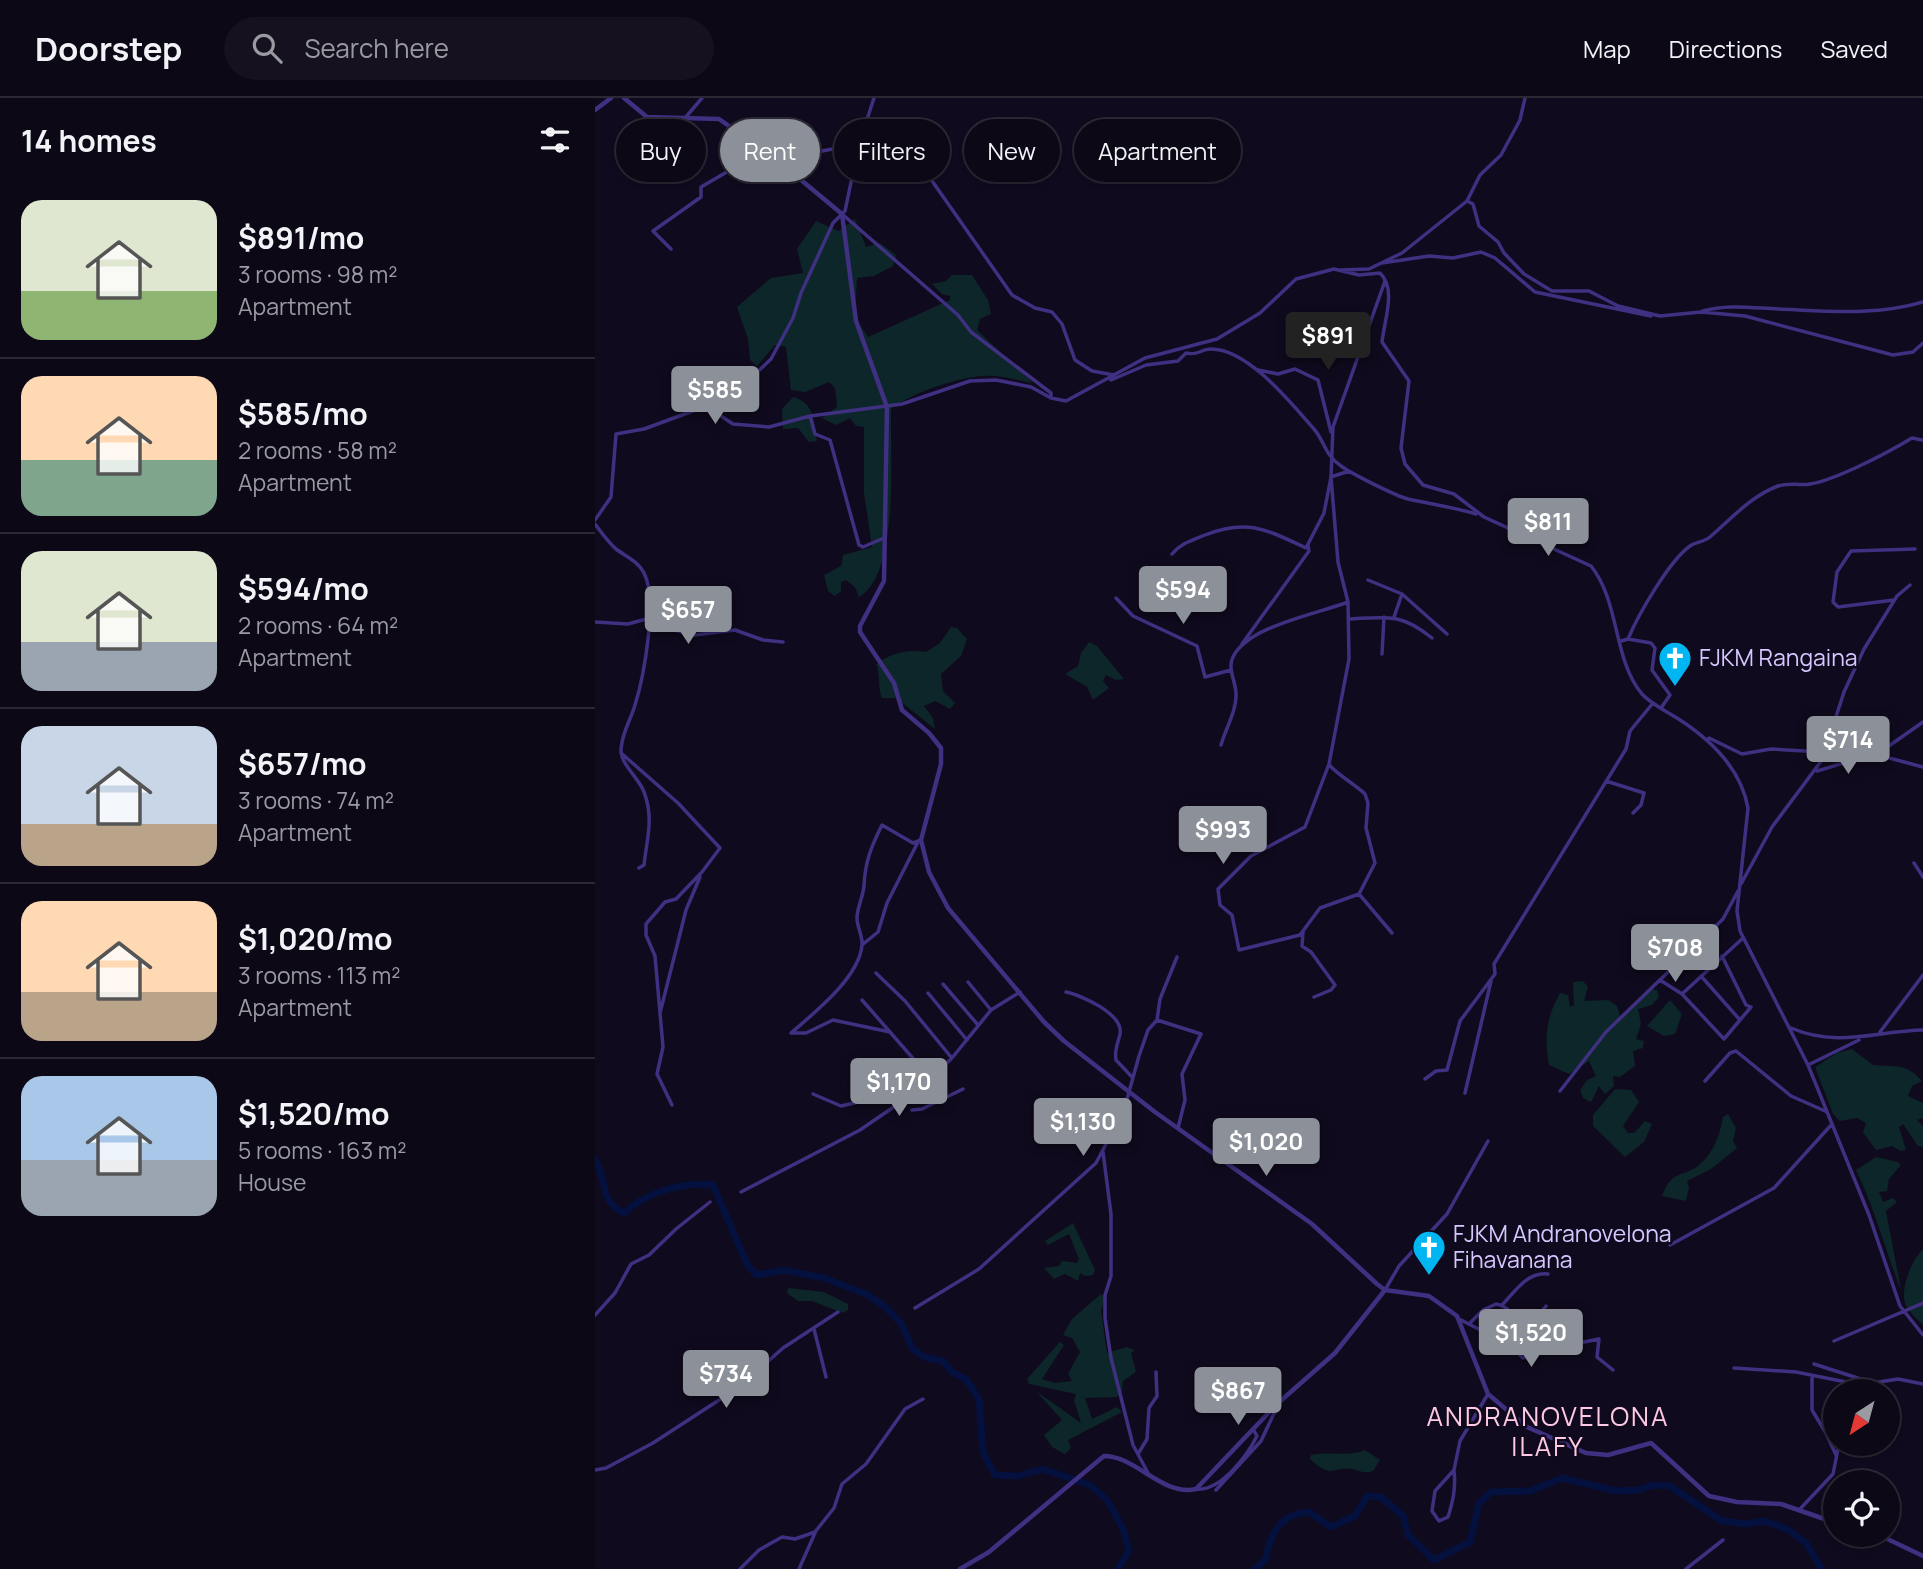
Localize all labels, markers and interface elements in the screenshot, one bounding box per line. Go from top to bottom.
search box [224,17,714,80]
text: Doorstep [35,26,182,71]
icon: search [248,29,286,67]
text: Search here [304,30,449,66]
text: Map [1583,32,1631,65]
text: Directions [1669,32,1782,65]
text: Saved [1820,32,1888,65]
chip: Buy [616,119,706,182]
chip: Rent [720,119,820,182]
chip: Filters [834,119,950,182]
chip: New [964,119,1060,182]
chip: Apartment [1074,119,1241,182]
text: 14 homes [21,120,157,161]
icon: filters [536,121,574,159]
text: $891/mo [238,217,364,258]
icon: home [77,228,161,312]
text: 3 rooms · 98 m² [238,258,398,290]
text: Apartment [238,290,352,322]
pin: $891 [1287,313,1369,372]
text: $891 [1302,319,1354,351]
pin: $585 [674,366,756,426]
text: $585 [687,373,743,405]
text: $585/mo [238,393,368,434]
icon: home [77,404,161,488]
text: 2 rooms · 58 m² [238,434,397,466]
text: Apartment [238,466,352,498]
pin: $811 [1507,498,1589,558]
text: $811 [1524,505,1572,537]
pin: $594 [1142,566,1224,626]
text: $594/mo [238,568,369,609]
text: $594 [1155,573,1211,605]
icon: home [77,579,161,663]
pin: $657 [647,587,729,646]
text: $657 [661,593,715,625]
text: 2 rooms · 64 m² [238,609,398,641]
church icon: FJKM Rangaina [1656,639,1694,688]
text: Apartment [238,641,352,673]
place label: FJKM Rangaina [1699,641,1858,673]
pin: $714 [1807,716,1889,776]
text: $714 [1823,723,1873,755]
text: $657/mo [238,743,366,784]
icon: home [77,754,161,838]
text: 3 rooms · 74 m² [238,784,394,816]
pin: $993 [1182,806,1264,866]
text: $993 [1195,813,1251,845]
text: Apartment [238,816,352,848]
text: $1,020/mo [238,918,393,959]
pin: $708 [1634,924,1716,984]
icon: home [77,929,161,1013]
text: $708 [1647,931,1703,963]
text: 3 rooms · 113 m² [238,959,401,991]
text: Apartment [238,991,352,1023]
pin: $1,170 [842,1058,956,1118]
text: $1,170 [866,1065,932,1097]
text: $1,520/mo [238,1093,390,1134]
pin: $1,130 [1026,1098,1140,1158]
icon: home [77,1104,161,1188]
text: $1,130 [1050,1105,1116,1137]
pin: $1,020 [1209,1118,1323,1178]
text: $1,020 [1229,1125,1303,1157]
text: 5 rooms · 163 m² [238,1134,406,1166]
text: House [238,1166,307,1198]
place label: FJKM Andranovelona Fihavanana [1453,1217,1672,1275]
church icon: FJKM Andranovelona Fihavanana [1410,1228,1448,1277]
pin: $1,520 [1474,1310,1588,1369]
text: $1,520 [1495,1316,1567,1348]
pin: $734 [685,1350,767,1410]
text: $734 [699,1357,753,1389]
pin: $867 [1197,1368,1279,1427]
text: $867 [1210,1374,1266,1406]
north arrow [1823,1379,1901,1456]
map controls [1823,1379,1900,1547]
district label: ANDRANOVELONA ILAFY [1427,1398,1669,1464]
button: locate [1823,1470,1900,1547]

